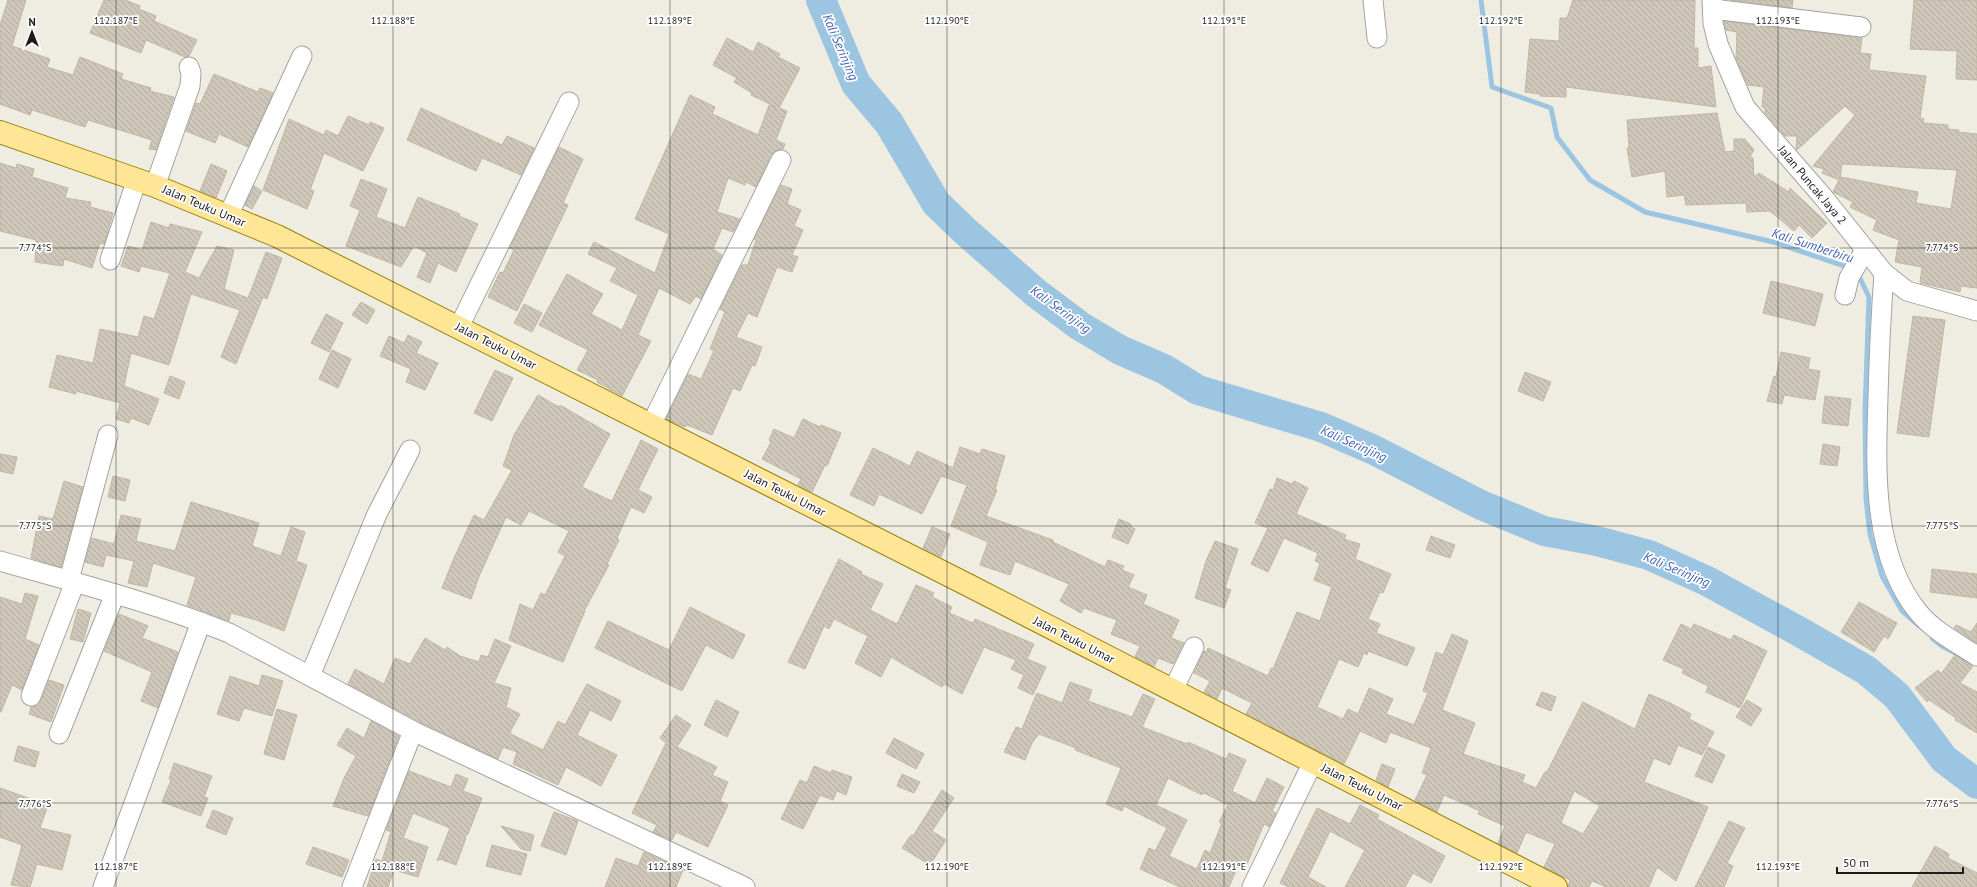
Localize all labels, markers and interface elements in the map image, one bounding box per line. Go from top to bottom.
water label: Kali Serinjing [819,11,862,83]
north arrow [12,12,52,52]
text: 112.187°E [94,14,138,27]
text: 112.188°E [371,14,415,27]
text: 112.189°E [648,14,692,27]
text: 112.190°E [925,14,969,27]
text: 112.191°E [1202,14,1246,27]
text: 112.192°E [1479,14,1523,27]
text: 112.193°E [1756,14,1800,27]
text: N [28,15,36,29]
street label: Jalan Puncak Jaya 2 [1774,141,1850,227]
street label: Jalan Teuku Umar [159,181,248,230]
water label: Kali Sumberbiru [1770,224,1856,267]
text: 7.774°S [19,241,51,254]
text: 7.774°S [1926,241,1958,254]
water label: Kali Serinjing [1027,282,1095,337]
street label: Jalan Teuku Umar [452,318,539,372]
water label: Kali Serinjing [1318,421,1390,466]
street label: Jalan Teuku Umar [741,465,828,519]
text: 7.775°S [19,519,51,532]
text: 7.775°S [1926,519,1958,532]
water label: Kali Serinjing [1641,548,1713,591]
street label: Jalan Teuku Umar [1030,612,1117,666]
street label: Jalan Teuku Umar [1318,759,1405,813]
text: 7.776°S [19,797,51,810]
text: 7.776°S [1926,797,1958,810]
scale bar [1837,849,1963,875]
text: 50 m [1843,855,1869,870]
text: 112.187°E [94,860,138,873]
text: 112.188°E [371,860,415,873]
text: 112.189°E [648,860,692,873]
text: 112.190°E [925,860,969,873]
text: 112.191°E [1202,860,1246,873]
text: 112.192°E [1479,860,1523,873]
text: 112.193°E [1756,860,1800,873]

